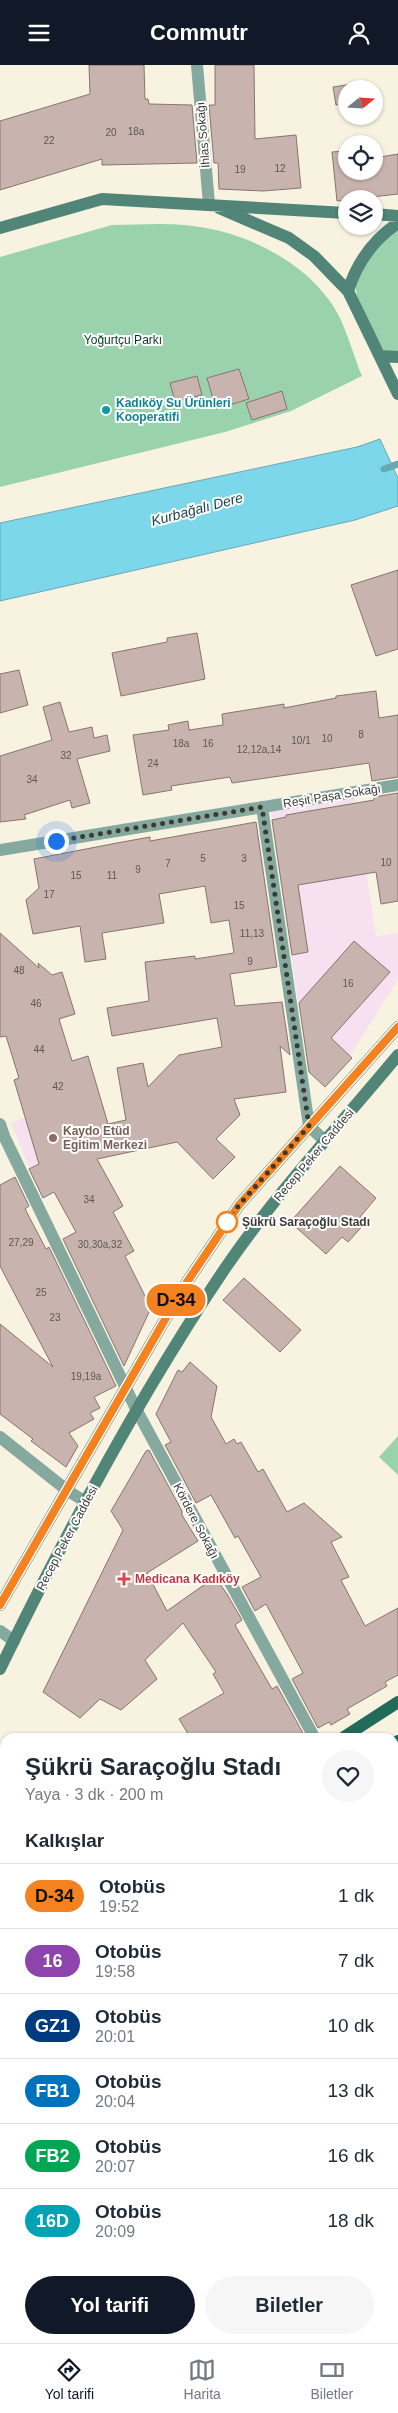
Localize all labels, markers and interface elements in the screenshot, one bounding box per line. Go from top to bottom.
icon: menu [25,19,53,47]
icon: person [345,19,373,47]
text: Commutr [150,20,248,45]
north arrow [338,80,382,125]
map controls [338,80,383,235]
street label: İhlas Sokağı [193,101,213,169]
house number: 18a [128,126,145,137]
house number: 20 [105,127,117,138]
house number: 22 [43,135,55,146]
button: locate [338,135,383,180]
house number: 12 [274,163,286,174]
house number: 19 [234,164,246,175]
button: layers [338,190,383,235]
park label: Yoğurtçu Parkı [84,333,162,347]
place label: Kadıköy Su Ürünleri Kooperatifi [116,395,231,424]
marker: Kadıköy Su Ürünleri Kooperatifi [100,404,112,416]
water label: Kurbağalı Dere [149,489,245,529]
house number: 8 [358,729,364,740]
house number: 10 [321,733,333,744]
house number: 10/1 [291,735,311,746]
house number: 18a [173,738,190,749]
house number: 16 [202,738,214,749]
house number: 12,12a,14 [237,744,282,755]
house number: 32 [60,750,72,761]
house number: 24 [147,758,159,769]
house number: 34 [26,774,38,785]
street label: Reşit Paşa Sokağı [282,781,382,811]
your location [44,829,69,854]
house number: 5 [200,853,206,864]
house number: 3 [241,853,247,864]
house number: 10 [380,857,392,868]
house number: 7 [165,858,171,869]
house number: 9 [135,864,141,875]
house number: 15 [70,870,82,881]
house number: 11 [107,870,118,881]
house number: 17 [43,889,55,900]
house number: 15 [233,900,245,911]
house number: 11,13 [240,928,265,939]
house number: 9 [247,956,253,967]
house number: 48 [13,965,25,976]
house number: 16 [342,978,354,989]
house number: 46 [30,998,42,1009]
house number: 44 [33,1044,45,1055]
house number: 42 [52,1081,64,1092]
street label: Recep Peker Caddesi [271,1106,357,1204]
place label: Kaydo Etüd Egitim Merkezi [63,1124,147,1152]
marker: Kaydo Etüd Egitim Merkezi [47,1132,59,1144]
house number: 34 [83,1194,95,1205]
marker: Şükrü Saraçoğlu Stadı [216,1211,238,1233]
place label: Şükrü Saraçoğlu Stadı [242,1215,370,1229]
house number: 27,29 [8,1237,34,1248]
house number: 30,30a,32 [78,1239,123,1250]
line badge: D-34 [141,1284,211,1316]
house number: 25 [35,1287,47,1298]
text: D-34 [156,1290,196,1310]
house number: 23 [49,1312,61,1323]
house number: 19,19a [71,1371,102,1382]
street label: Kördere Sokağı [170,1481,222,1561]
street label: Recep Peker Caddesi [33,1483,101,1593]
marker: Medicana Kadıköy [117,1572,131,1586]
place label: Medicana Kadıköy [135,1572,240,1586]
button: heart [322,1750,374,1802]
text: Şükrü Saraçoğlu Stadı [25,1753,281,1780]
text: Yaya · 3 dk · 200 m [25,1786,163,1803]
text: Kalkışlar [25,1830,104,1851]
text: Otobüs [99,1876,166,1897]
text: 1 dk [338,1885,374,1906]
text: D-34 [35,1886,74,1906]
text: 19:52 [99,1898,139,1915]
text: Otobüs [95,1941,162,1962]
text: 7 dk [338,1950,374,1971]
text: 16 [42,1951,63,1971]
text: 19:58 [95,1963,135,1980]
text: Otobüs [95,2006,162,2027]
text: 10 dk [328,2015,374,2036]
text: GZ1 [35,2016,70,2036]
text: 20:01 [95,2028,135,2045]
text: Otobüs [95,2071,162,2092]
text: 13 dk [328,2080,374,2101]
text: FB1 [35,2081,70,2101]
text: 20:04 [95,2093,135,2110]
text: Otobüs [95,2136,162,2157]
text: 16 dk [328,2145,374,2166]
text: FB2 [35,2146,70,2166]
text: 20:07 [95,2158,135,2175]
text: Otobüs [95,2201,162,2222]
text: 18 dk [328,2210,374,2231]
text: 16D [36,2211,69,2231]
text: 20:09 [95,2223,135,2240]
button: Yol tarifi [25,2276,195,2334]
button: Biletler [205,2276,374,2334]
tab: Yol tarifi [45,2356,94,2402]
tab: Harita [184,2356,221,2402]
tab: Biletler [310,2356,353,2402]

